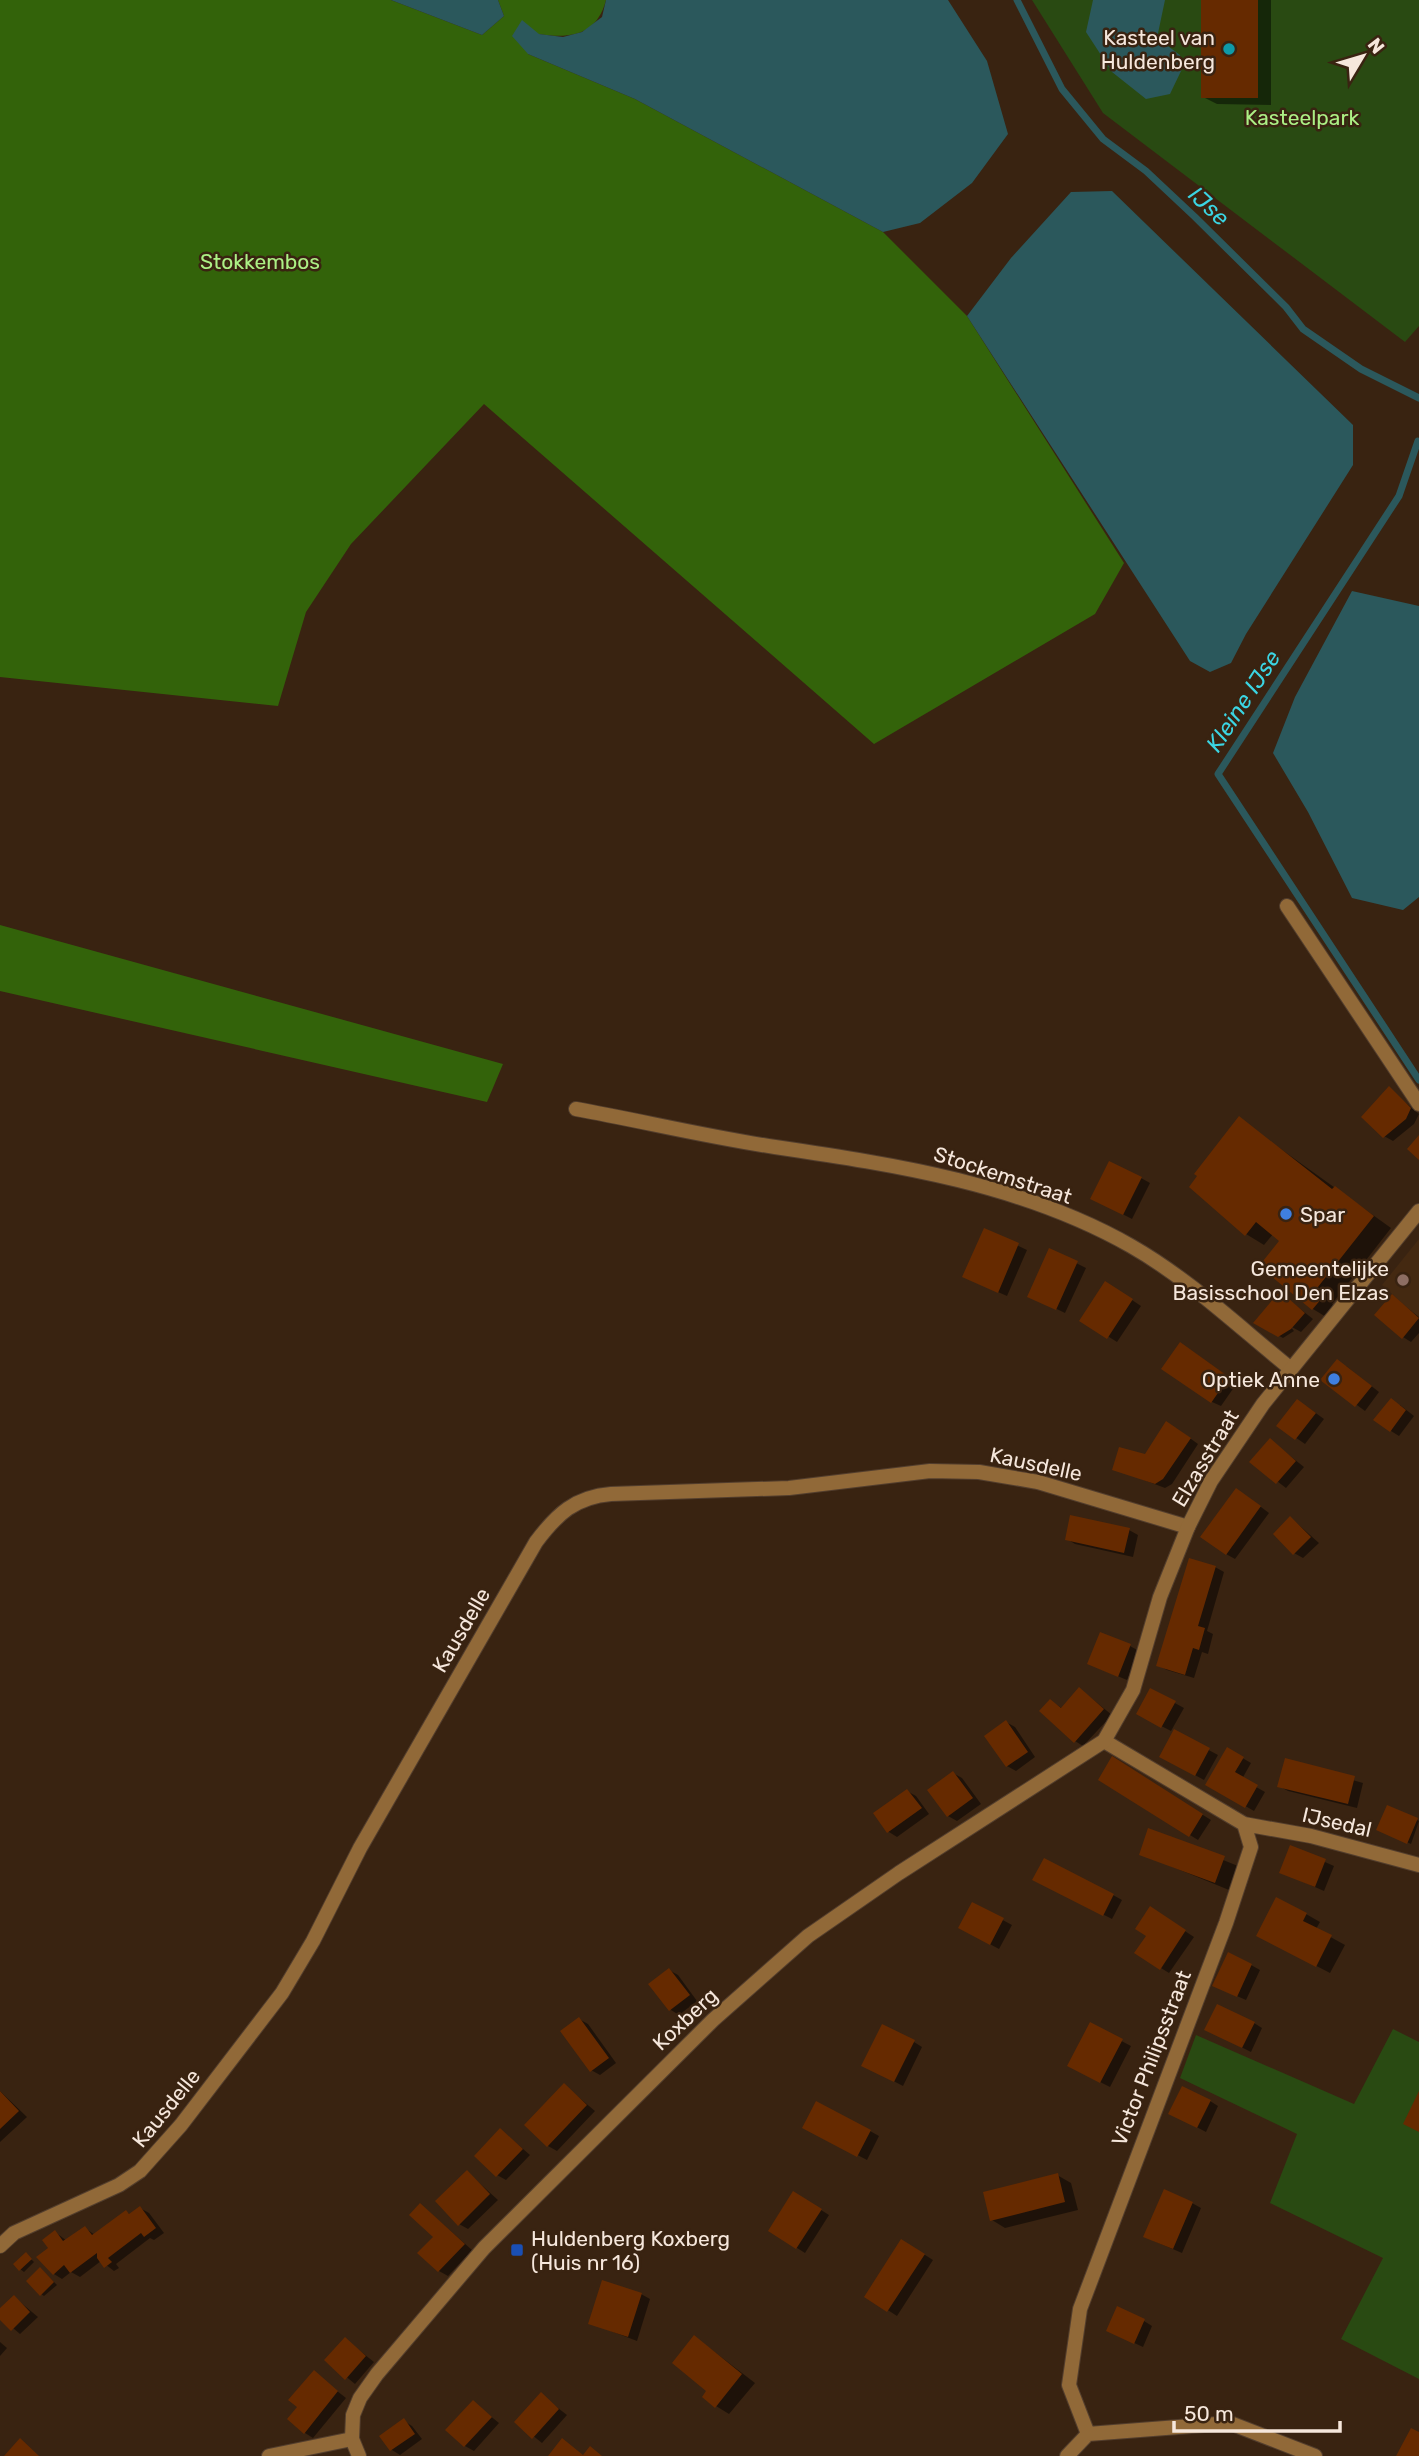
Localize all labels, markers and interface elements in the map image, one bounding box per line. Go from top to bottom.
north arrow [1328,21,1398,91]
place label: Kasteel van Huldenberg [1101,25,1215,74]
text: N [1363,33,1389,58]
marker: Kasteel van Huldenberg [1221,41,1237,57]
park label: Kasteelpark [1245,105,1359,130]
water label: IJse [1183,180,1235,232]
park label: Stokkembos [200,249,320,274]
water label: Kleine IJse [1200,645,1286,757]
street label: Stockemstraat [931,1141,1075,1209]
place label: Spar [1300,1202,1345,1227]
marker: Spar [1278,1206,1294,1222]
place label: Gemeentelijke Basisschool Den Elzas [1173,1256,1389,1305]
marker: Gemeentelijke Basisschool Den Elzas [1395,1272,1411,1288]
place label: Optiek Anne [1202,1367,1320,1392]
marker: Optiek Anne [1326,1371,1342,1387]
street label: Elzasstraat [1166,1405,1244,1511]
street label: Kausdelle [988,1442,1084,1486]
street label: Kausdelle [427,1583,495,1677]
street label: IJsedal [1300,1802,1374,1842]
street label: Victor Philipsstraat [1106,1967,1196,2149]
street label: Koxberg [647,1983,723,2055]
street label: Kausdelle [127,2064,205,2152]
place label: Huldenberg Koxberg (Huis nr 16) [531,2226,730,2275]
marker: Huldenberg Koxberg (Huis nr 16) [509,2242,525,2258]
scale bar [1174,2390,1340,2434]
text: 50 m [1184,2401,1234,2426]

